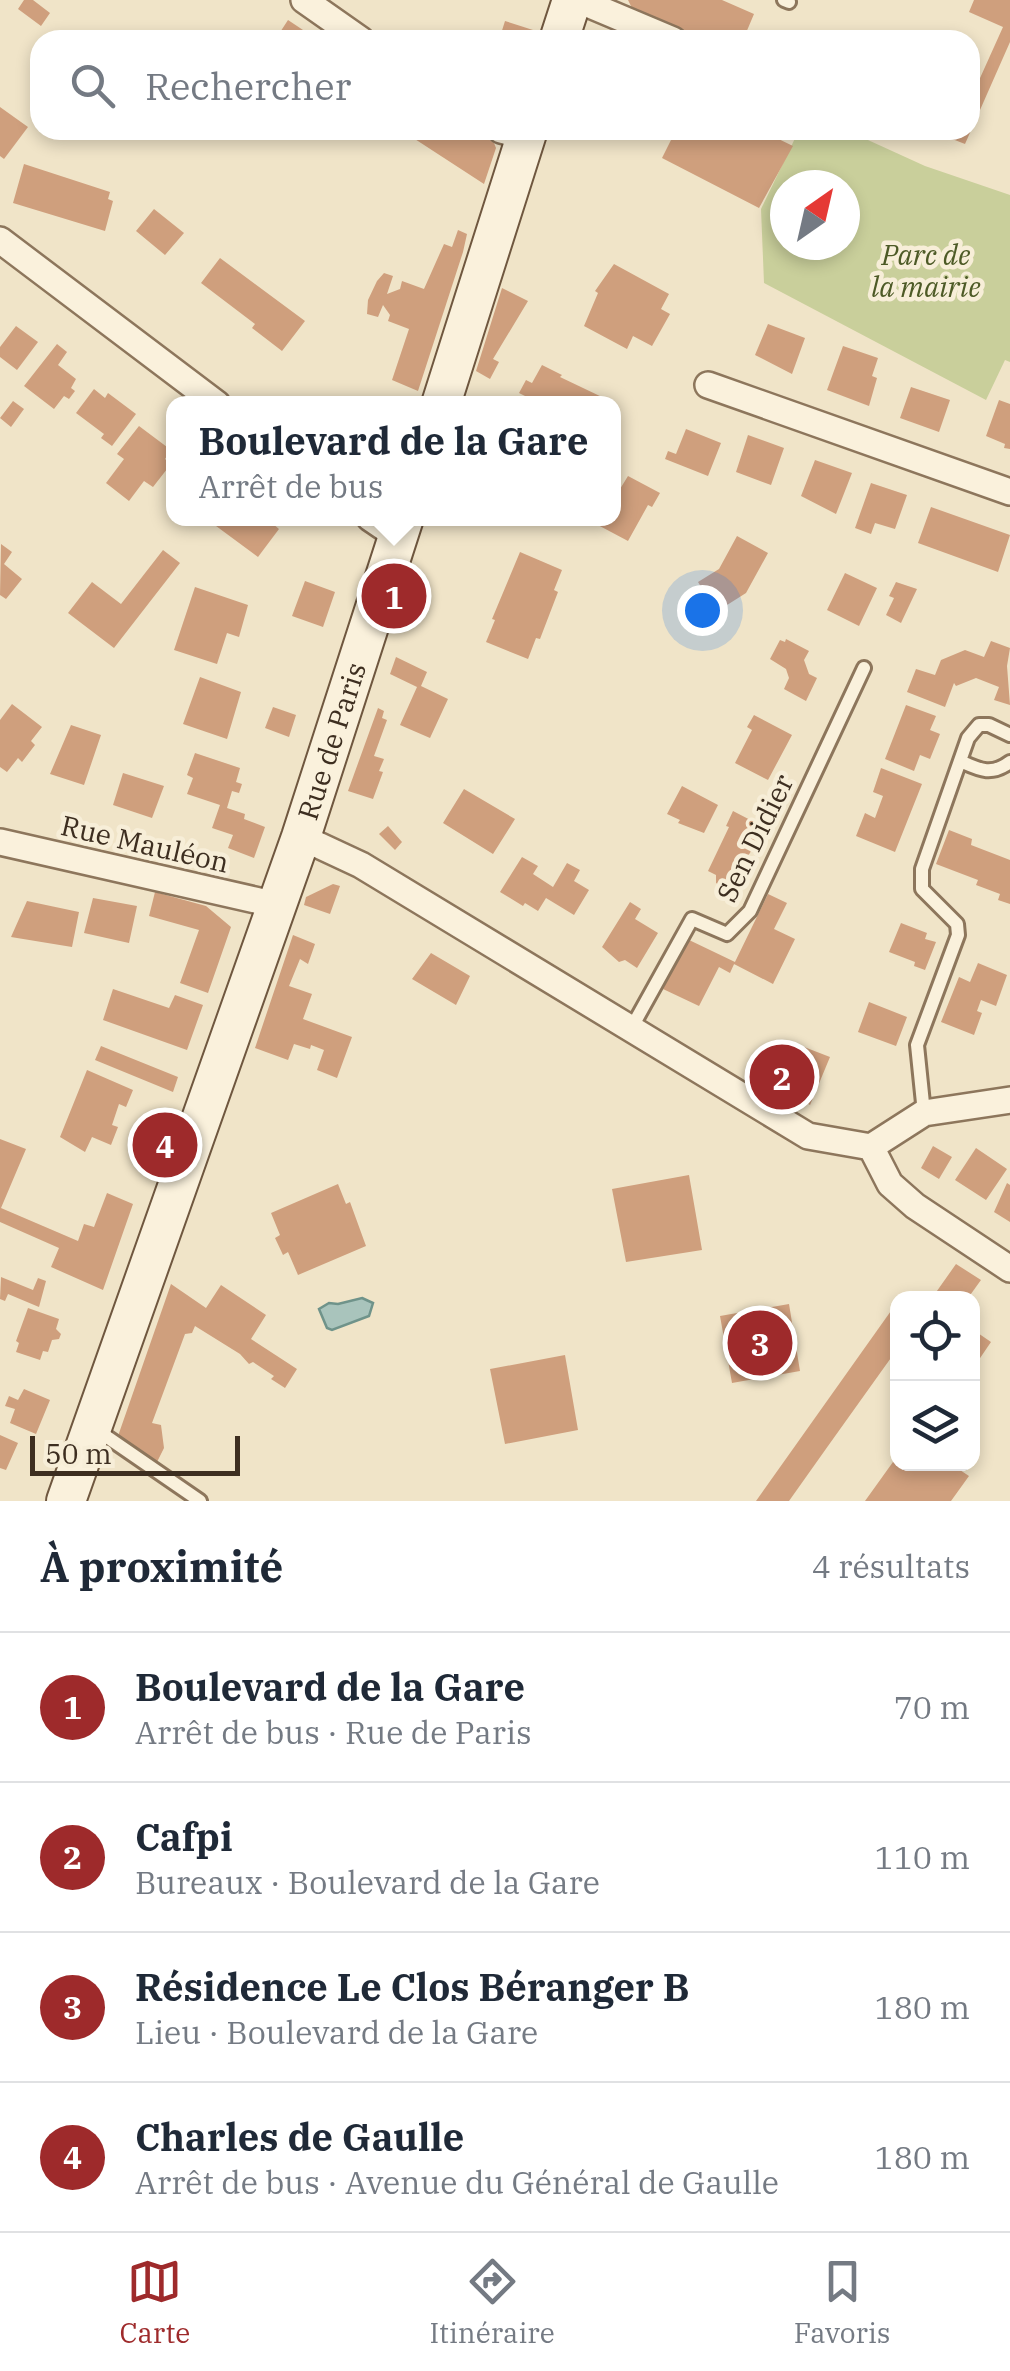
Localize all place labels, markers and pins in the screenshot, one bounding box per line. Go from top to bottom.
pin: 1 [362,558,426,634]
pin: 2 [750,1040,814,1114]
pin: 4 [132,1108,198,1182]
pin: 3 [728,1306,792,1380]

